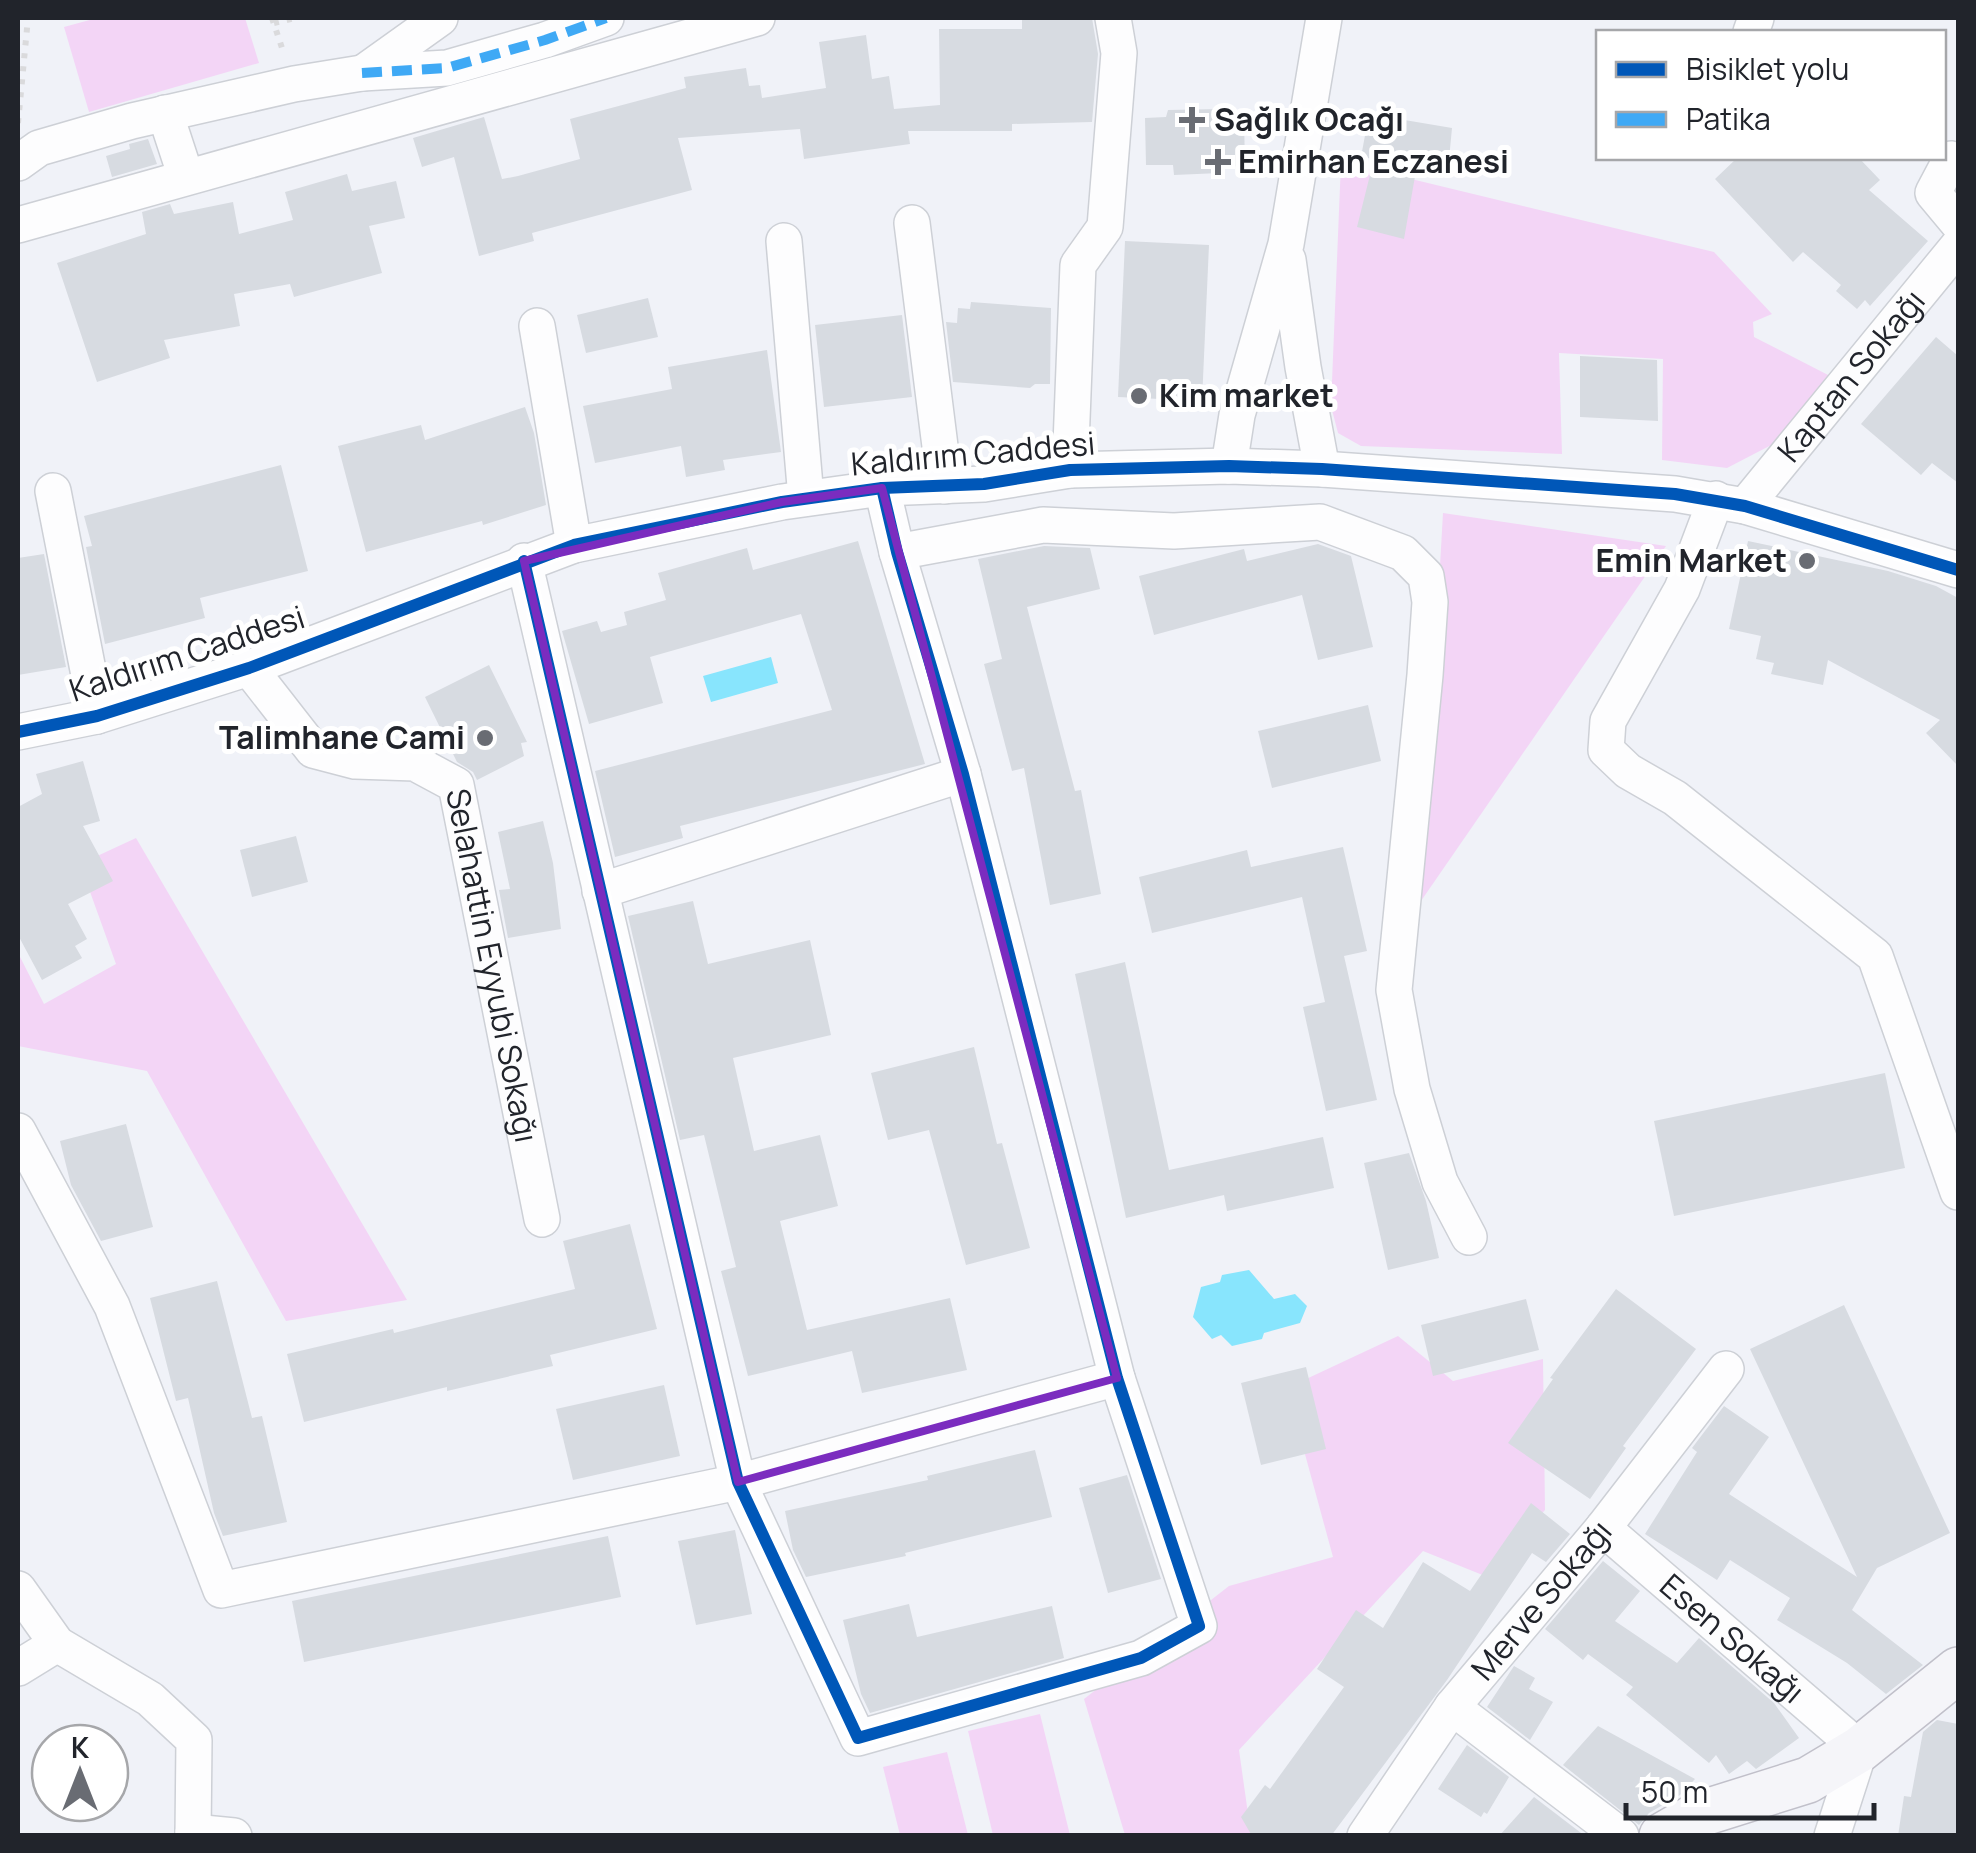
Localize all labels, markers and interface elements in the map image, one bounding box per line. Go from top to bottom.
legend [1596,30,1946,160]
text: Bisiklet yolu [1686,48,1849,89]
place label: Sağlık Ocağı [1214,97,1404,141]
text: Patika [1686,98,1771,139]
marker: Sağlık Ocağı [1179,107,1205,133]
place label: Emirhan Eczanesi [1238,139,1509,183]
marker: Emirhan Eczanesi [1207,151,1229,173]
street label: Kaptan Sokağı [1767,280,1934,471]
place label: Kim market [1159,373,1334,417]
marker: Kim market [1128,385,1150,407]
street label: Kaldırım Caddesi [849,420,1097,486]
place label: Emin Market [1596,538,1787,582]
marker: Emin Market [1796,550,1818,572]
street label: Kaldırım Caddesi [63,594,310,712]
place label: Talimhane Cami [219,715,465,759]
marker: Talimhane Cami [474,727,496,749]
street label: Selahattin Eyyubi Sokağı [436,785,549,1146]
street label: Merve Sokağı [1461,1510,1621,1689]
street label: Esen Sokağı [1651,1564,1814,1713]
north arrow [30,1723,130,1823]
text: K [71,1728,90,1766]
scale bar [1626,1758,1874,1820]
text: 50 m [1641,1771,1708,1812]

